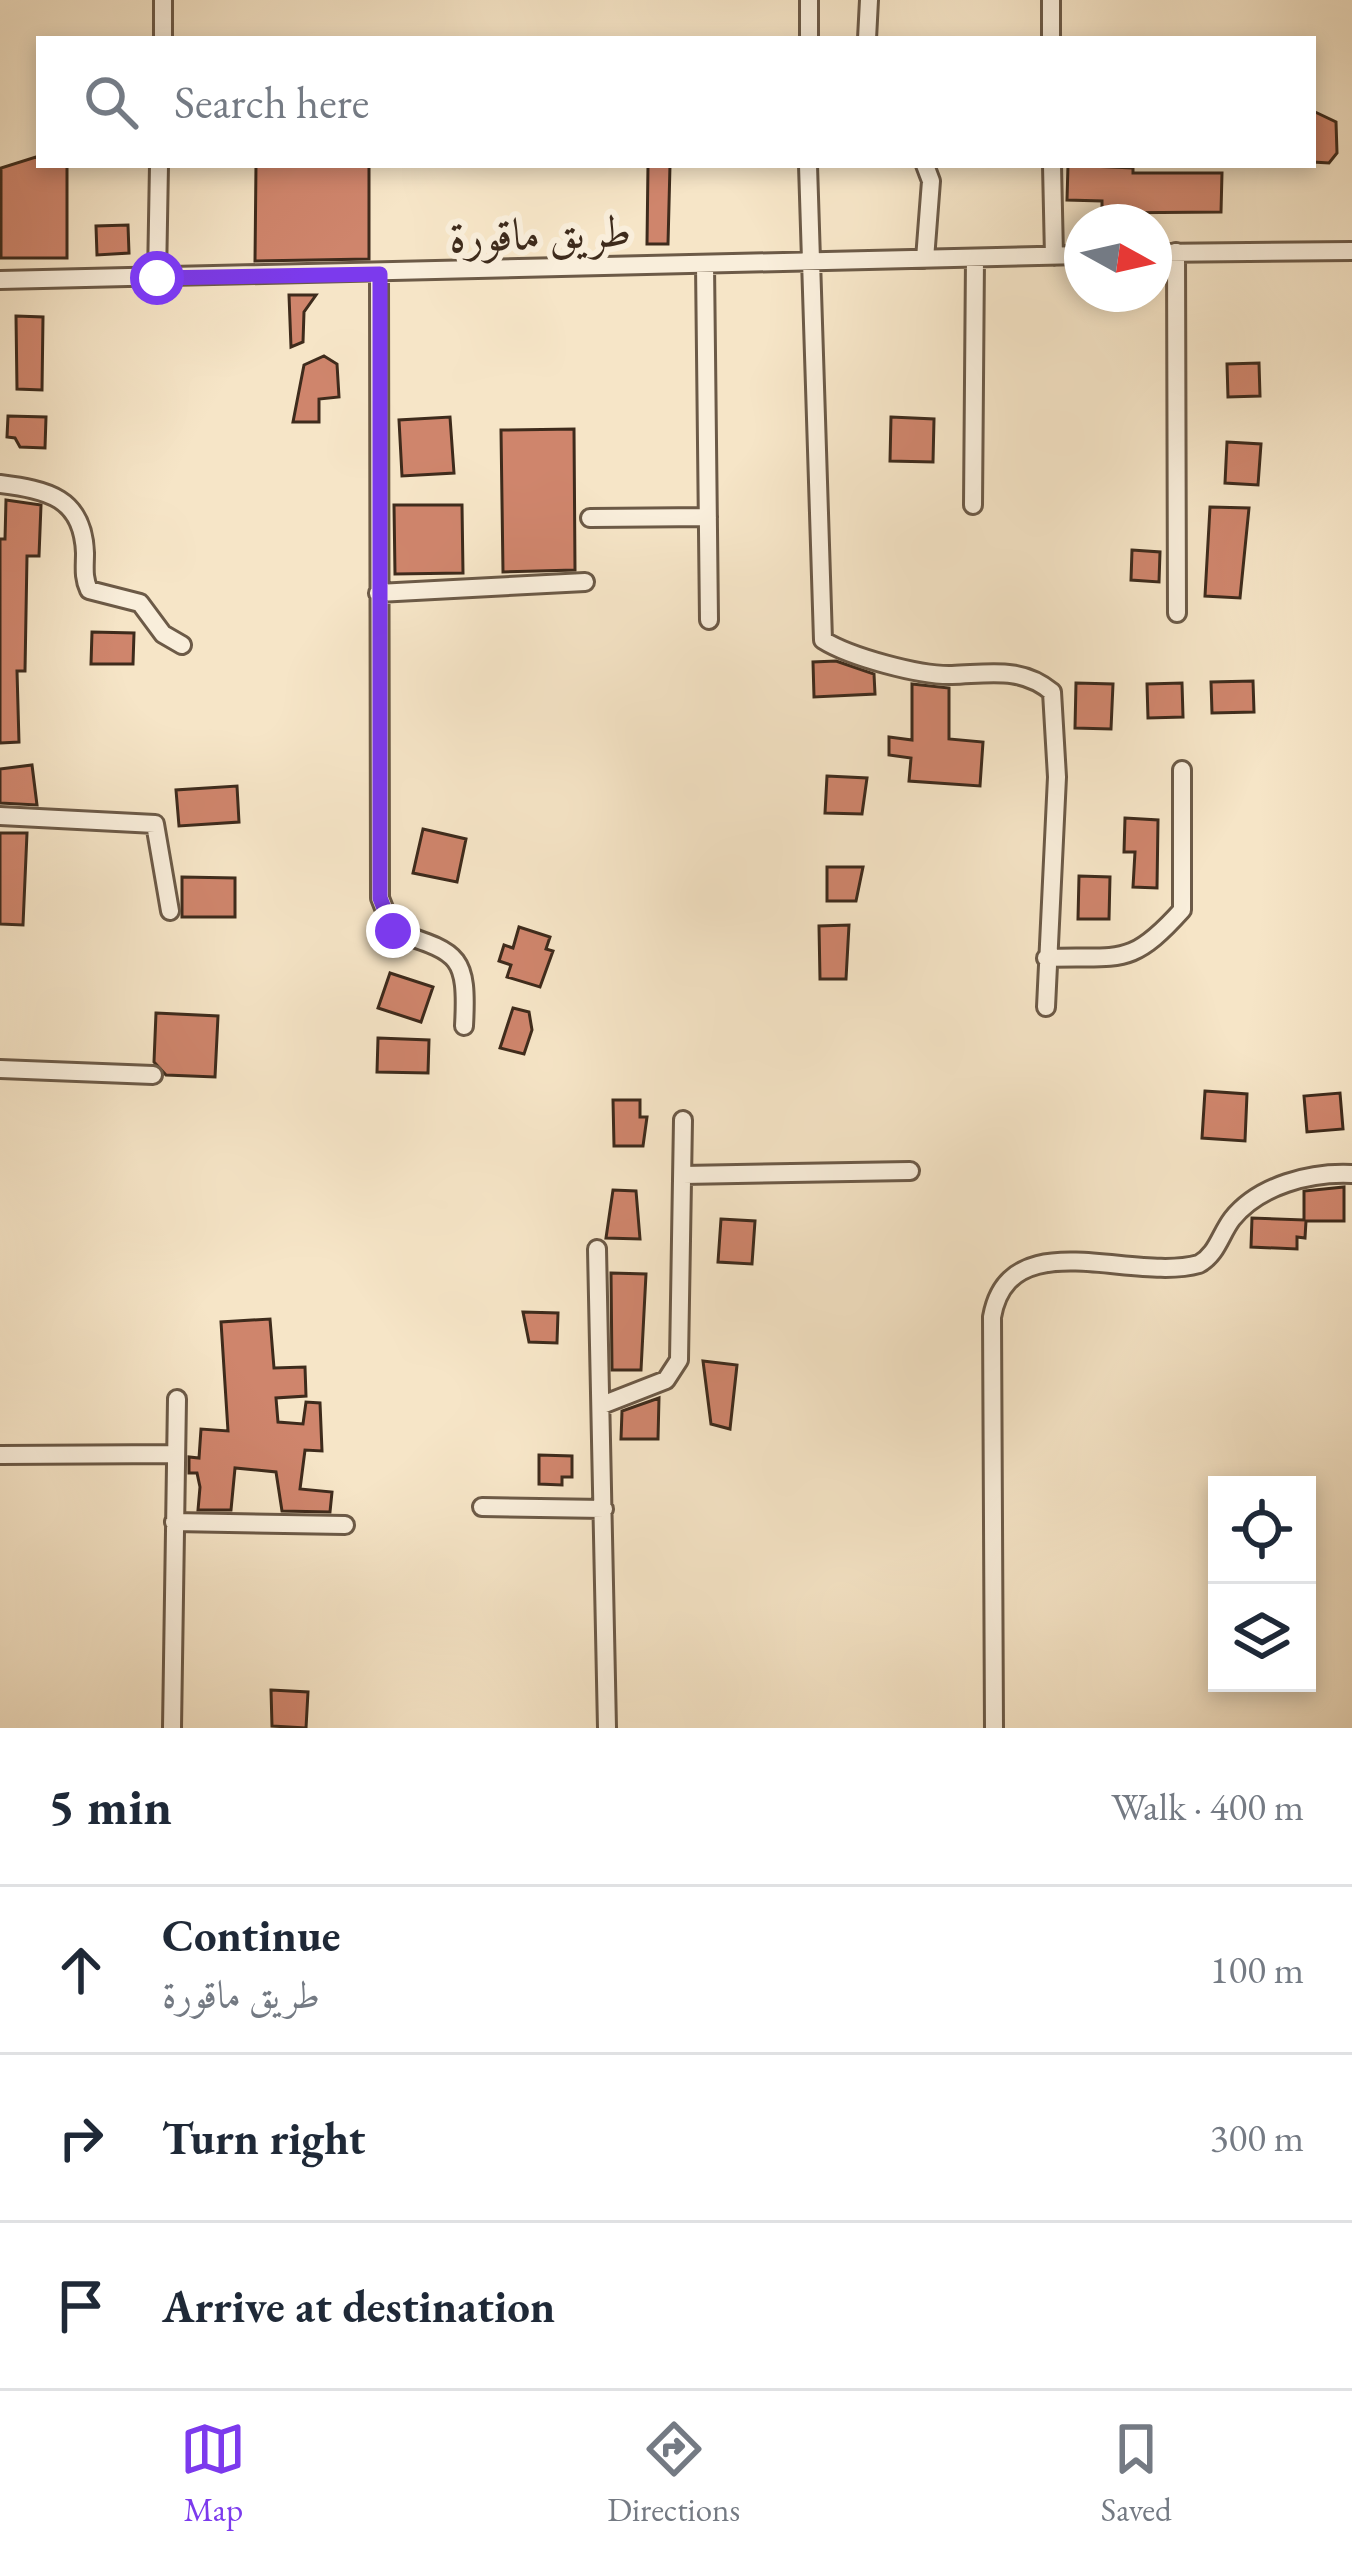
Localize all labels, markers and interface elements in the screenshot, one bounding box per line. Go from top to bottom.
search box [36,36,1316,168]
icon: search [78,69,144,135]
text: Search here [174,73,369,131]
street label: طريق ماقورة [448,201,632,265]
north arrow [1064,204,1172,312]
route start [130,251,184,305]
route end [366,904,420,958]
map controls [1208,1476,1316,1692]
button: locate [1208,1476,1316,1584]
button: layers [1208,1584,1316,1692]
text: 5 min [48,1773,172,1839]
text: Walk · 400 m [1111,1781,1304,1832]
text: Continue [162,1906,340,1964]
icon: ahead [48,1937,114,2003]
text: 100 m [1210,1944,1304,1995]
text: طريق ماقورة [162,1969,320,2020]
icon: right [48,2105,114,2171]
text: Turn right [162,2109,365,2167]
text: 300 m [1210,2112,1304,2163]
icon: arrive [48,2273,114,2339]
text: Arrive at destination [162,2277,555,2335]
tab: Map [180,2416,246,2531]
tab: Directions [607,2416,740,2531]
tab: Saved [1101,2416,1172,2531]

